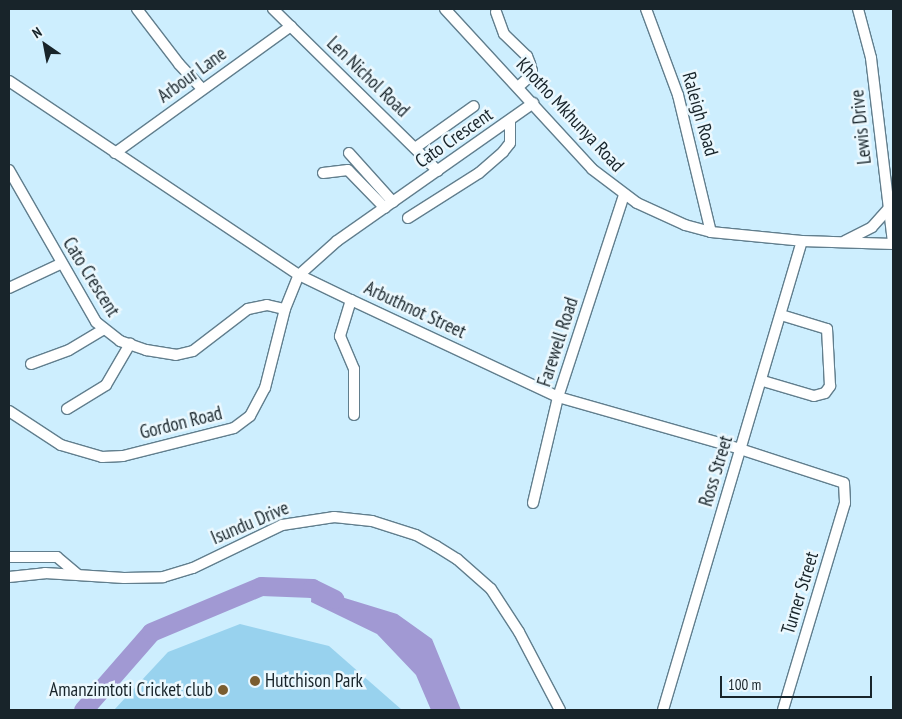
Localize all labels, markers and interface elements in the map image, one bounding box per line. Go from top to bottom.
north arrow [20,20,70,70]
text: N [29,23,45,42]
street label: Len Nichol Road [322,32,414,122]
street label: Arbour Lane [153,42,231,108]
street label: Khotho Mkhunya Road [511,53,629,177]
street label: Raleigh Road [677,69,723,159]
street label: Lewis Drive [846,88,876,166]
street label: Cato Crescent [411,103,497,173]
street label: Cato Crescent [58,233,124,321]
street label: Arbuthnot Street [361,277,469,343]
street label: Farewell Road [533,294,583,390]
street label: Gordon Road [137,402,225,444]
street label: Ross Street [694,433,738,509]
street label: Isundu Drive [208,496,292,550]
street label: Turner Street [777,549,823,637]
scale bar [722,666,874,698]
place label: Hutchison Park [265,670,363,692]
marker: Hutchison Park [249,675,261,687]
text: 100 m [728,675,761,694]
place label: Amanzimtoti Cricket club [49,679,213,701]
marker: Amanzimtoti Cricket club [217,684,229,696]

